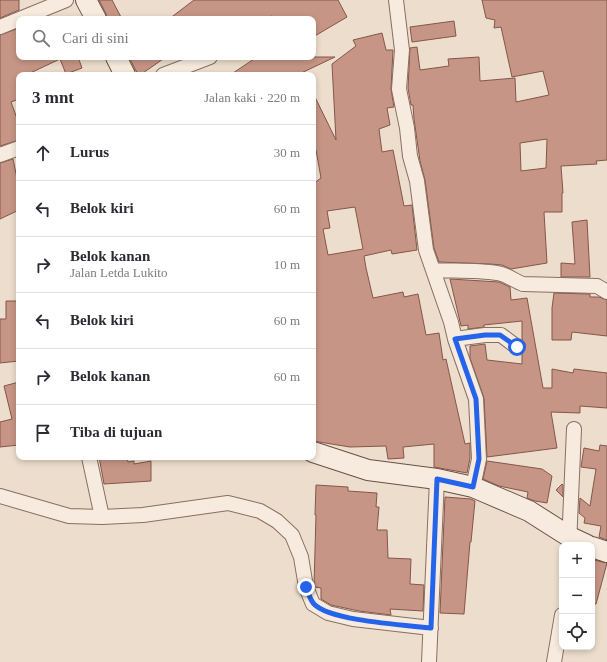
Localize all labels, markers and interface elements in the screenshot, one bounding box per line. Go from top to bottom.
search box [16,16,316,60]
icon: search [30,27,52,49]
text: Cari di sini [62,30,129,46]
text: 3 mnt [32,88,74,107]
text: Jalan kaki · 220 m [204,90,300,105]
icon: ahead [32,142,54,164]
text: Lurus [70,144,109,160]
text: 30 m [274,145,300,160]
icon: left [32,198,54,220]
text: Belok kiri [70,200,134,216]
text: 60 m [274,201,300,216]
text: Belok kanan [70,248,150,264]
icon: right [32,254,54,276]
text: 10 m [274,257,300,272]
text: Jalan Letda Lukito [70,265,167,280]
icon: left [32,310,54,332]
text: Belok kiri [70,312,134,328]
text: 60 m [274,313,300,328]
route start [508,338,526,356]
icon: right [32,366,54,388]
text: Belok kanan [70,368,150,384]
text: 60 m [274,369,300,384]
icon: arrive [32,422,54,444]
text: Tiba di tujuan [70,424,162,440]
map controls [559,542,595,650]
button: + [559,542,595,578]
route end [297,578,315,596]
button: − [559,578,595,614]
button: locate [559,614,595,650]

